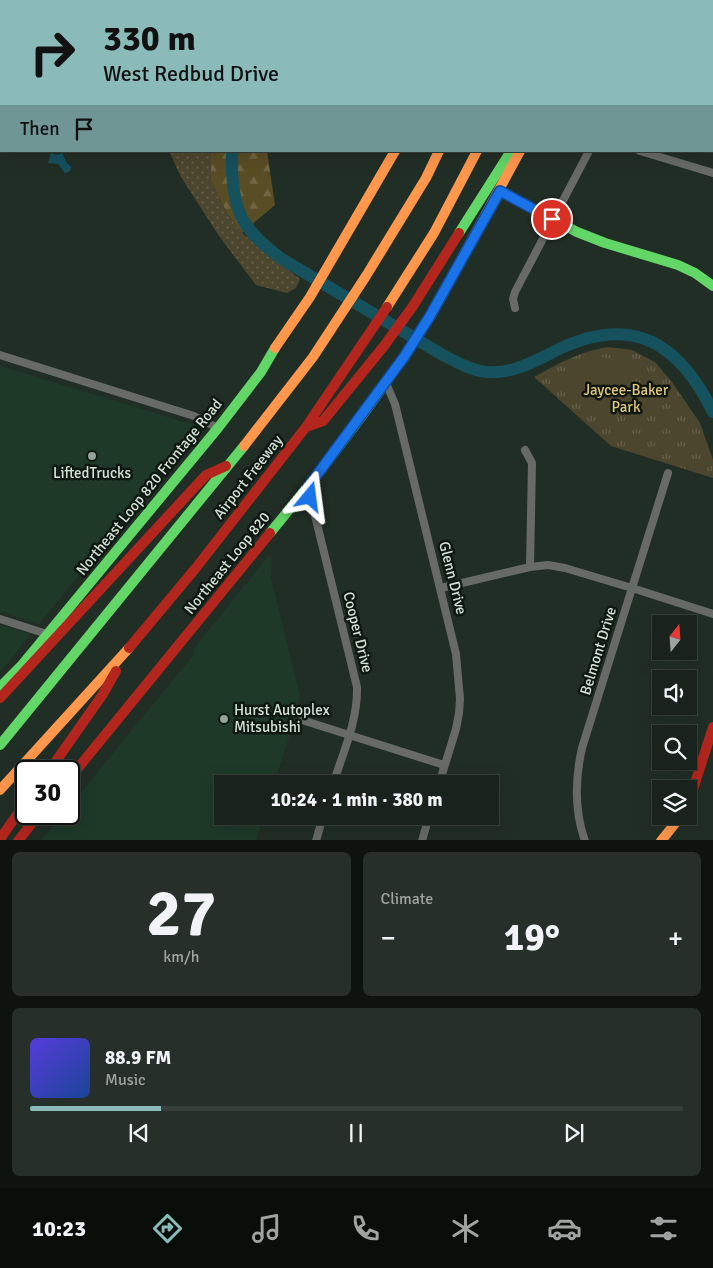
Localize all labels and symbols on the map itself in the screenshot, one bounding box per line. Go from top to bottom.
pin [531,198,573,240]
park label: Jaycee-Baker Park [584,381,669,416]
street label: Northeast Loop 820 Frontage Road [72,395,226,579]
street label: Airport Freeway [210,431,286,523]
marker: LiftedTrucks [86,450,98,462]
place label: LiftedTrucks [53,464,132,482]
position arrow [283,470,335,522]
street label: Northeast Loop 820 [180,508,274,618]
street label: Glenn Drive [435,540,471,616]
street label: Cooper Drive [339,590,377,674]
street label: Belmont Drive [576,605,620,697]
north arrow [652,615,698,660]
place label: Hurst Autoplex Mitsubishi [234,701,330,736]
marker: Hurst Autoplex Mitsubishi [218,713,230,725]
speed limit sign: 30 [15,760,80,825]

